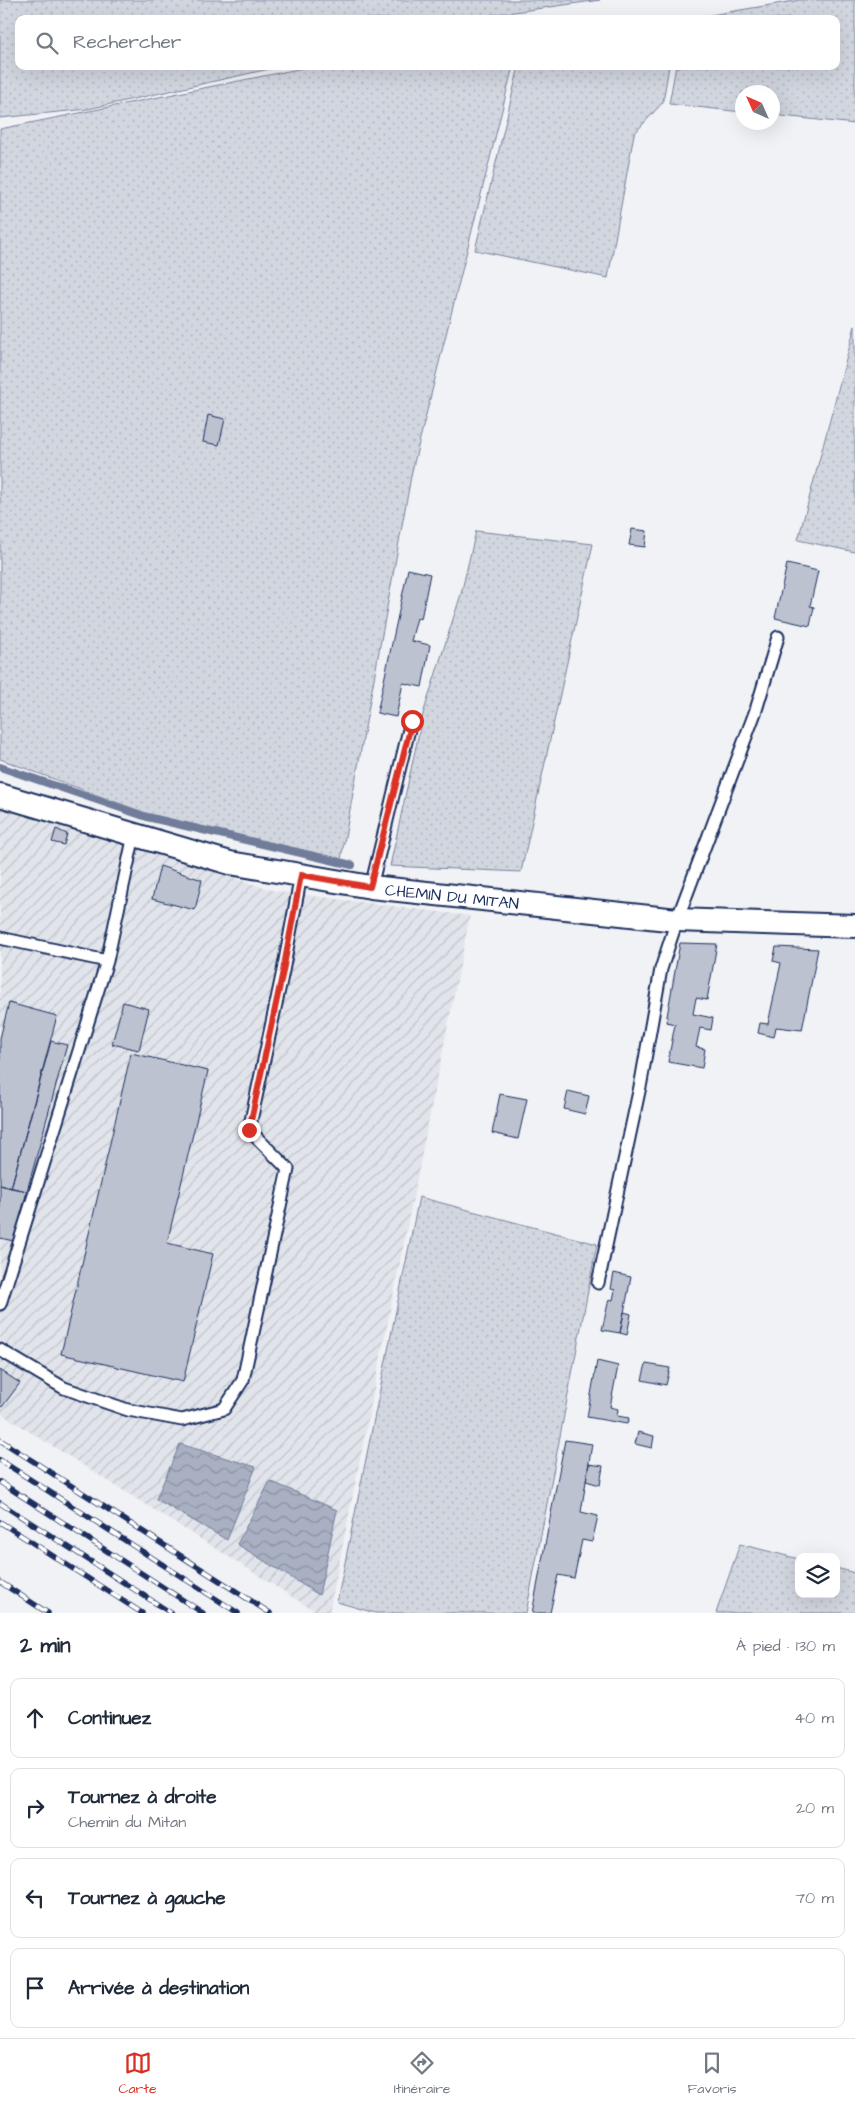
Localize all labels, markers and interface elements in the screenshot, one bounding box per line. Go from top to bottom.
search box [15,15,840,70]
icon: search [33,29,61,57]
text: Rechercher [73,29,181,56]
north arrow [735,85,780,130]
route start [401,710,424,733]
street label: CHEMIN DU MITAN [384,879,520,915]
route end [238,1119,261,1142]
map controls [795,1553,840,1598]
button: layers [795,1553,840,1598]
text: 2 min [20,1631,70,1660]
text: À pied · 130 m [736,1635,835,1657]
icon: ahead [21,1704,49,1732]
text: Continuez [68,1705,151,1732]
text: 40 m [794,1707,834,1729]
text: Tournez à droite [68,1784,216,1811]
icon: right [21,1794,49,1822]
text: 20 m [796,1797,834,1819]
text: Chemin du Mitan [68,1811,186,1833]
icon: left [21,1884,49,1912]
text: Tournez à gauche [68,1885,226,1912]
text: 70 m [795,1887,834,1909]
icon: arrive [21,1974,49,2002]
text: Arrivée à destination [68,1975,249,2002]
tab: Carte [119,2049,157,2099]
tab: Itinéraire [394,2049,450,2099]
tab: Favoris [688,2049,736,2099]

